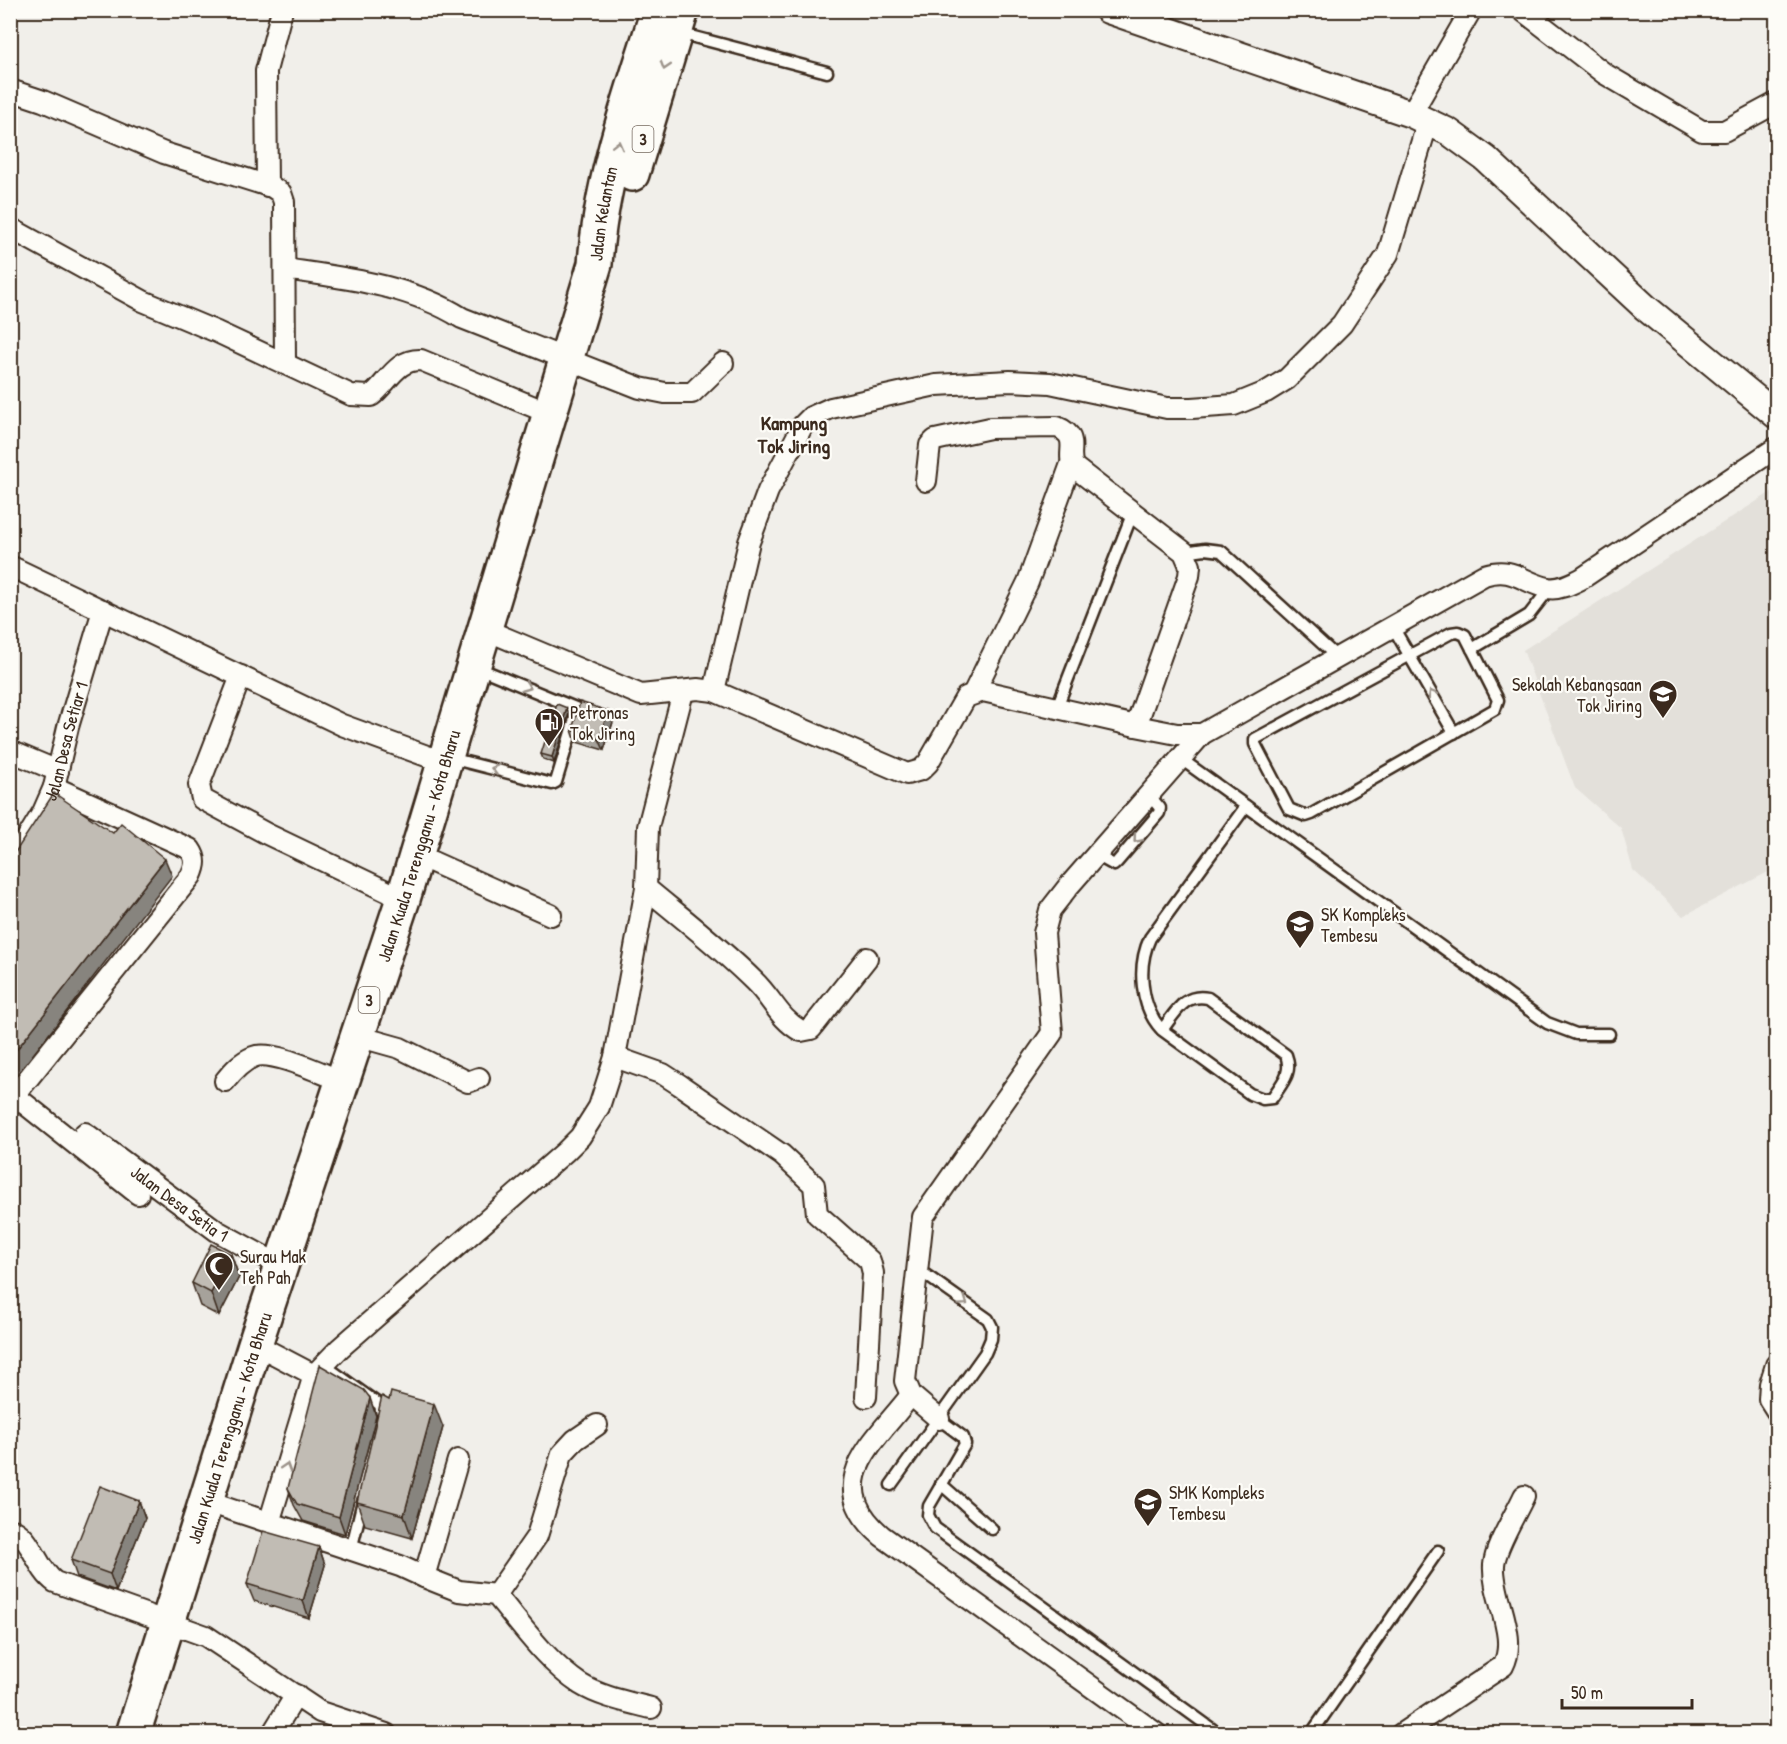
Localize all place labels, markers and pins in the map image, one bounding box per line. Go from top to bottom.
place label: Sekolah Kebangsaan Tok Jiring [1512,672,1642,718]
school or university icon: Sekolah Kebangsaan Tok Jiring [1647,678,1679,720]
place label: Petronas Tok Jiring [570,700,635,746]
fuel station icon: Petronas Tok Jiring [533,706,565,748]
place label: SK Kompleks Tembesu [1321,902,1406,948]
school or university icon: SK Kompleks Tembesu [1284,908,1316,950]
place label: Surau Mak Teh Pah [240,1244,307,1290]
mosque icon: Surau Mak Teh Pah [203,1250,235,1292]
place label: SMK Kompleks Tembesu [1169,1480,1265,1526]
school or university icon: SMK Kompleks Tembesu [1132,1486,1164,1528]

